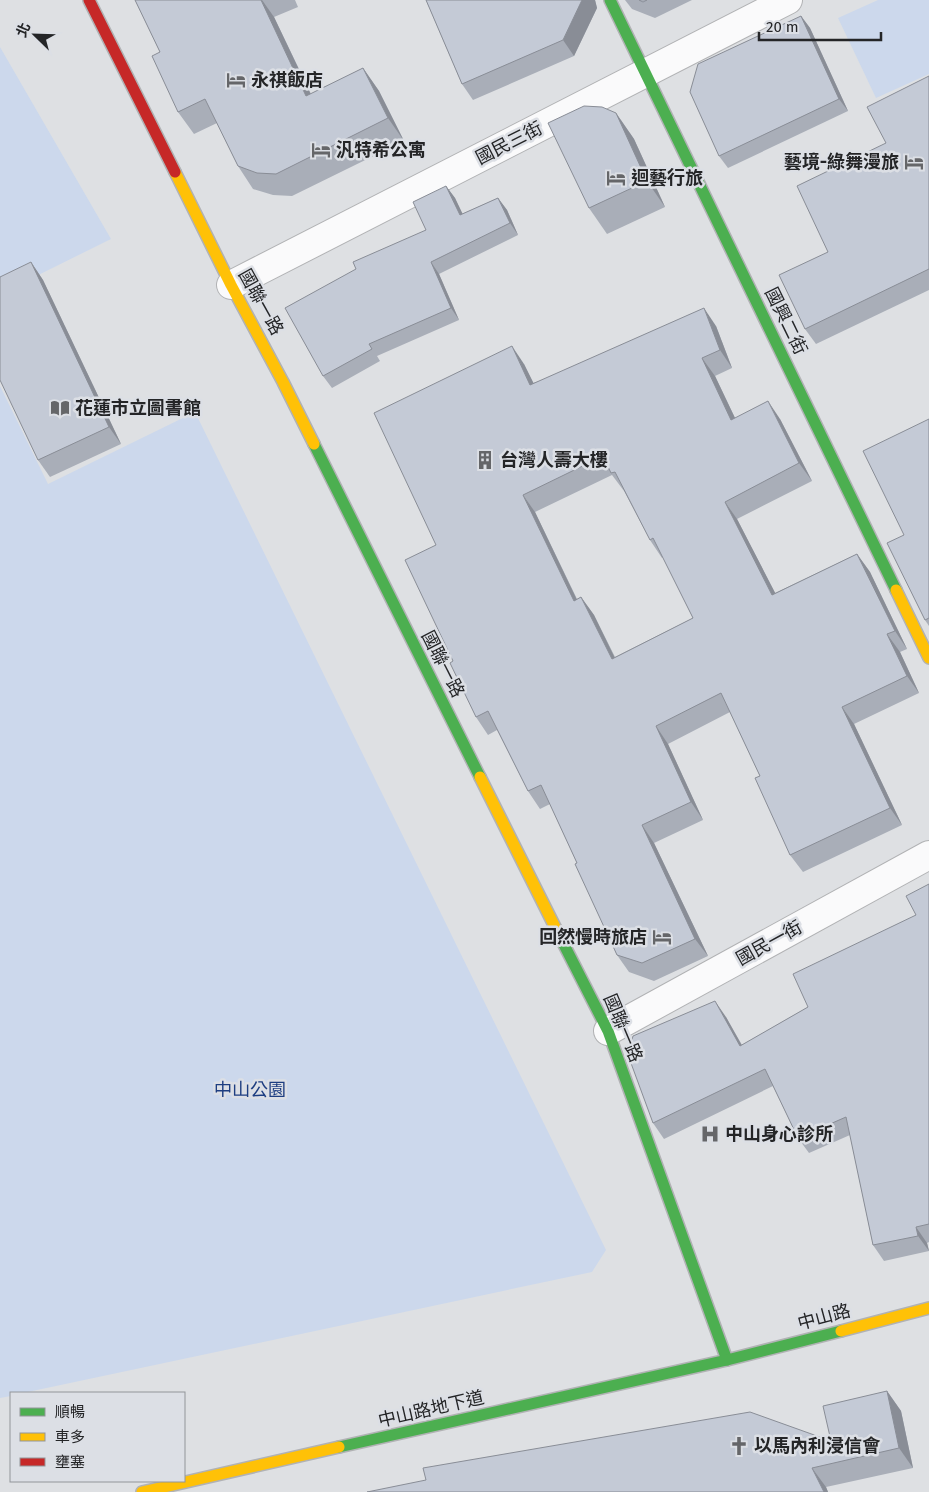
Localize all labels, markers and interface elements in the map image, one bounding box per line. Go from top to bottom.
north arrow [10,10,60,60]
scale bar [759,10,882,42]
text: 20 m [766,18,799,36]
text: 北 [13,20,34,40]
hotel icon: 永祺飯店 [225,69,247,91]
place label: 永祺飯店 [251,69,323,91]
street label: 國民三街 [472,117,546,169]
hotel icon: 汎特希公寓 [310,139,332,161]
place label: 汎特希公寓 [336,139,426,161]
place label: 藝境-綠舞漫旅 [784,151,899,173]
hotel icon: 藝境-綠舞漫旅 [903,151,925,173]
hotel icon: 迴藝行旅 [605,167,627,189]
place label: 迴藝行旅 [631,167,703,189]
street label: 國聯一路 [234,265,288,339]
street label: 國興二街 [760,284,812,358]
library icon: 花蓮市立圖書館 [49,397,71,419]
place label: 花蓮市立圖書館 [75,397,201,419]
building icon: 台灣人壽大樓 [474,449,496,471]
place label: 台灣人壽大樓 [500,449,608,471]
street label: 國聯一路 [417,627,469,701]
street label: 國民一街 [732,916,806,970]
place label: 回然慢時旅店 [539,926,647,948]
hotel icon: 回然慢時旅店 [651,926,673,948]
street label: 國聯一路 [599,991,647,1065]
park label: 中山公園 [214,1079,286,1101]
hospital icon: 中山身心診所 [699,1123,721,1145]
place label: 中山身心診所 [725,1123,833,1145]
street label: 中山路 [795,1299,853,1335]
street label: 中山路地下道 [376,1386,486,1432]
legend [10,1392,185,1482]
text: 順暢 [55,1403,85,1421]
text: 車多 [55,1428,85,1446]
church icon: 以馬內利浸信會 [728,1435,750,1457]
place label: 以馬內利浸信會 [754,1435,881,1457]
text: 壅塞 [55,1453,85,1471]

